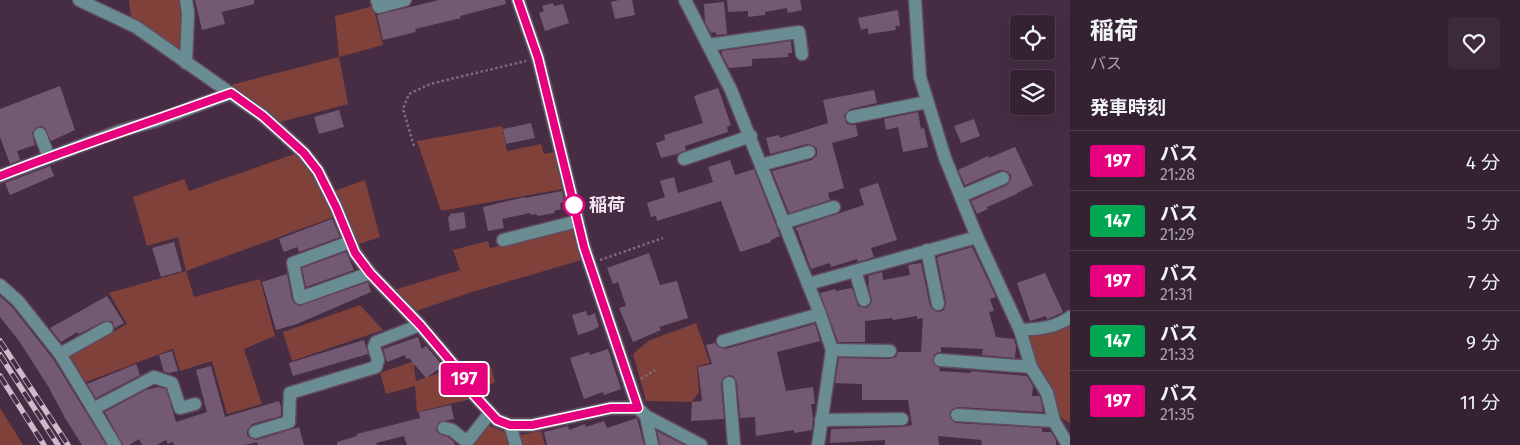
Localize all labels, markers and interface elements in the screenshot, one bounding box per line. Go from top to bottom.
map controls [1010,15,1055,115]
button: locate [1010,15,1055,60]
text: 稲荷 [1090,17,1138,45]
button: heart [1448,17,1500,69]
text: バス [1090,54,1122,73]
button: layers [1010,70,1055,115]
text: 発車時刻 [1090,96,1166,119]
text: バス [1160,142,1198,165]
text: 197 [1104,150,1131,172]
text: 4 分 [1466,151,1500,174]
text: 21:28 [1160,165,1195,184]
marker: 稲荷 [563,194,585,216]
place label: 稲荷 [589,194,625,216]
text: バス [1160,202,1198,225]
text: 147 [1104,210,1131,232]
text: 5 分 [1466,211,1500,234]
text: 21:29 [1160,225,1194,244]
text: バス [1160,262,1198,285]
text: 197 [1104,270,1131,292]
text: 7 分 [1468,271,1500,294]
text: 21:31 [1160,285,1193,304]
text: バス [1160,322,1198,345]
text: 147 [1104,330,1131,352]
text: 9 分 [1466,331,1500,354]
text: 21:33 [1160,345,1194,364]
line badge: 197 [435,363,493,395]
text: 197 [451,368,477,390]
text: バス [1160,382,1198,405]
text: 197 [1104,390,1131,412]
text: 11 分 [1460,391,1500,414]
text: 21:35 [1160,405,1194,424]

